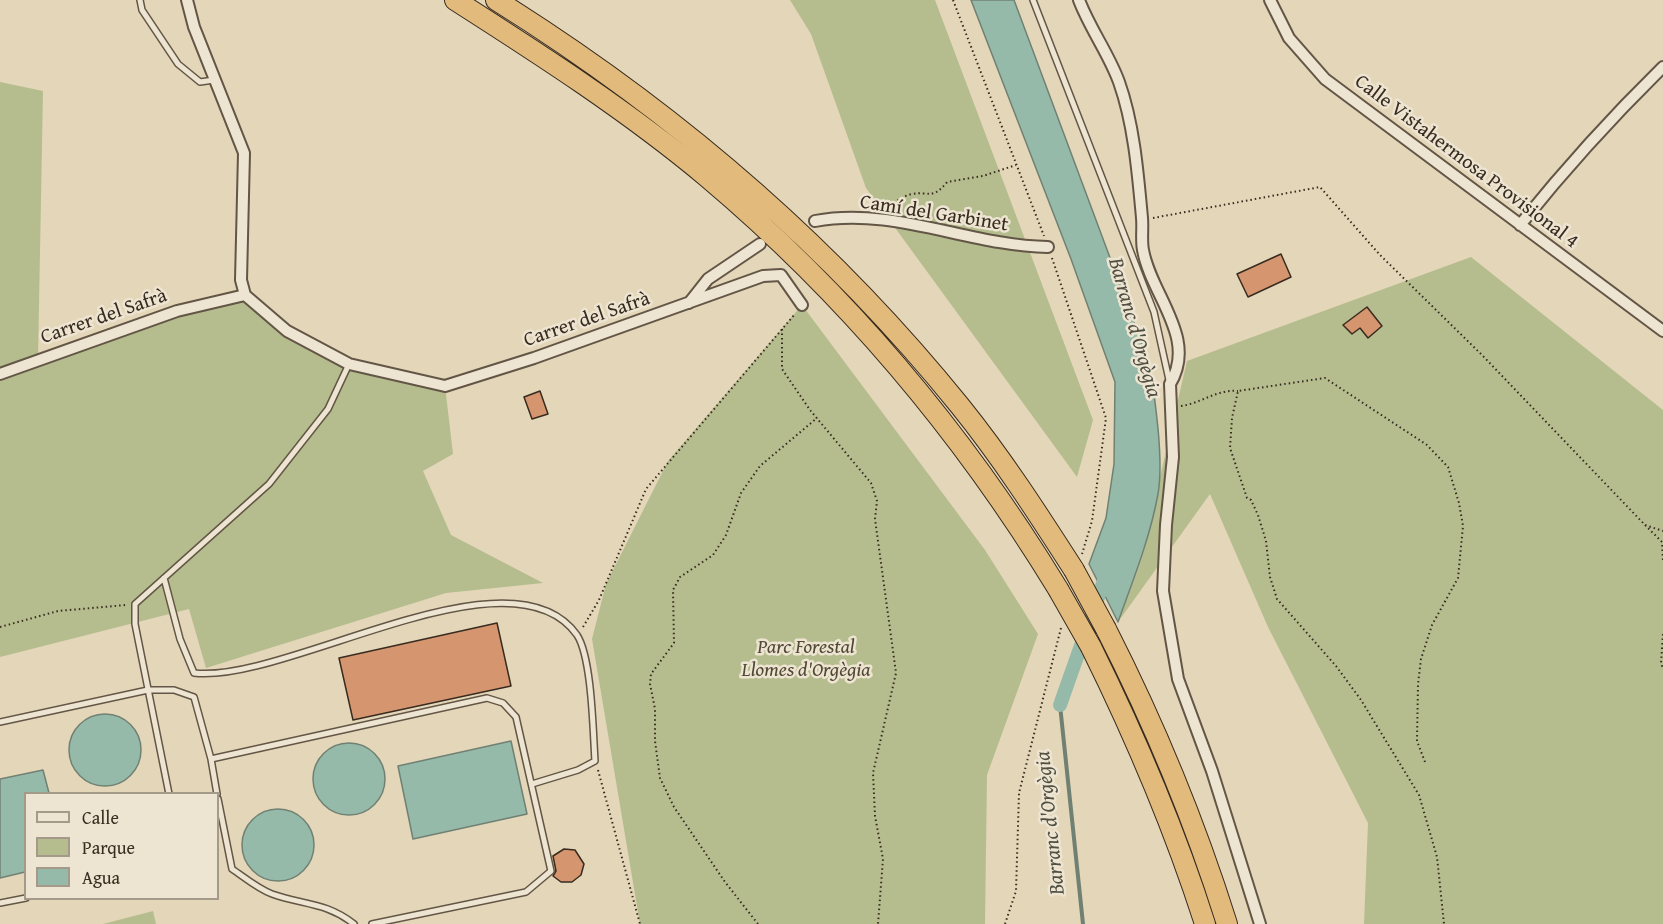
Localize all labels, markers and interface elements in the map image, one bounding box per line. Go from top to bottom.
street label: Calle Vistahermosa Provisional 4 [1349,70,1583,254]
street label: Camí del Garbinet [858,190,1010,238]
water label: Barranc d'Orgègia [1102,255,1166,401]
street label: Carrer del Safrà [38,284,170,350]
street label: Carrer del Safrà [521,287,653,353]
park label: Parc Forestal Llomes d'Orgègia [741,636,871,683]
water label: Barranc d'Orgègia [1031,750,1071,896]
legend [24,792,219,900]
text: Calle [82,804,119,831]
text: Parque [82,834,135,861]
text: Agua [82,864,120,891]

